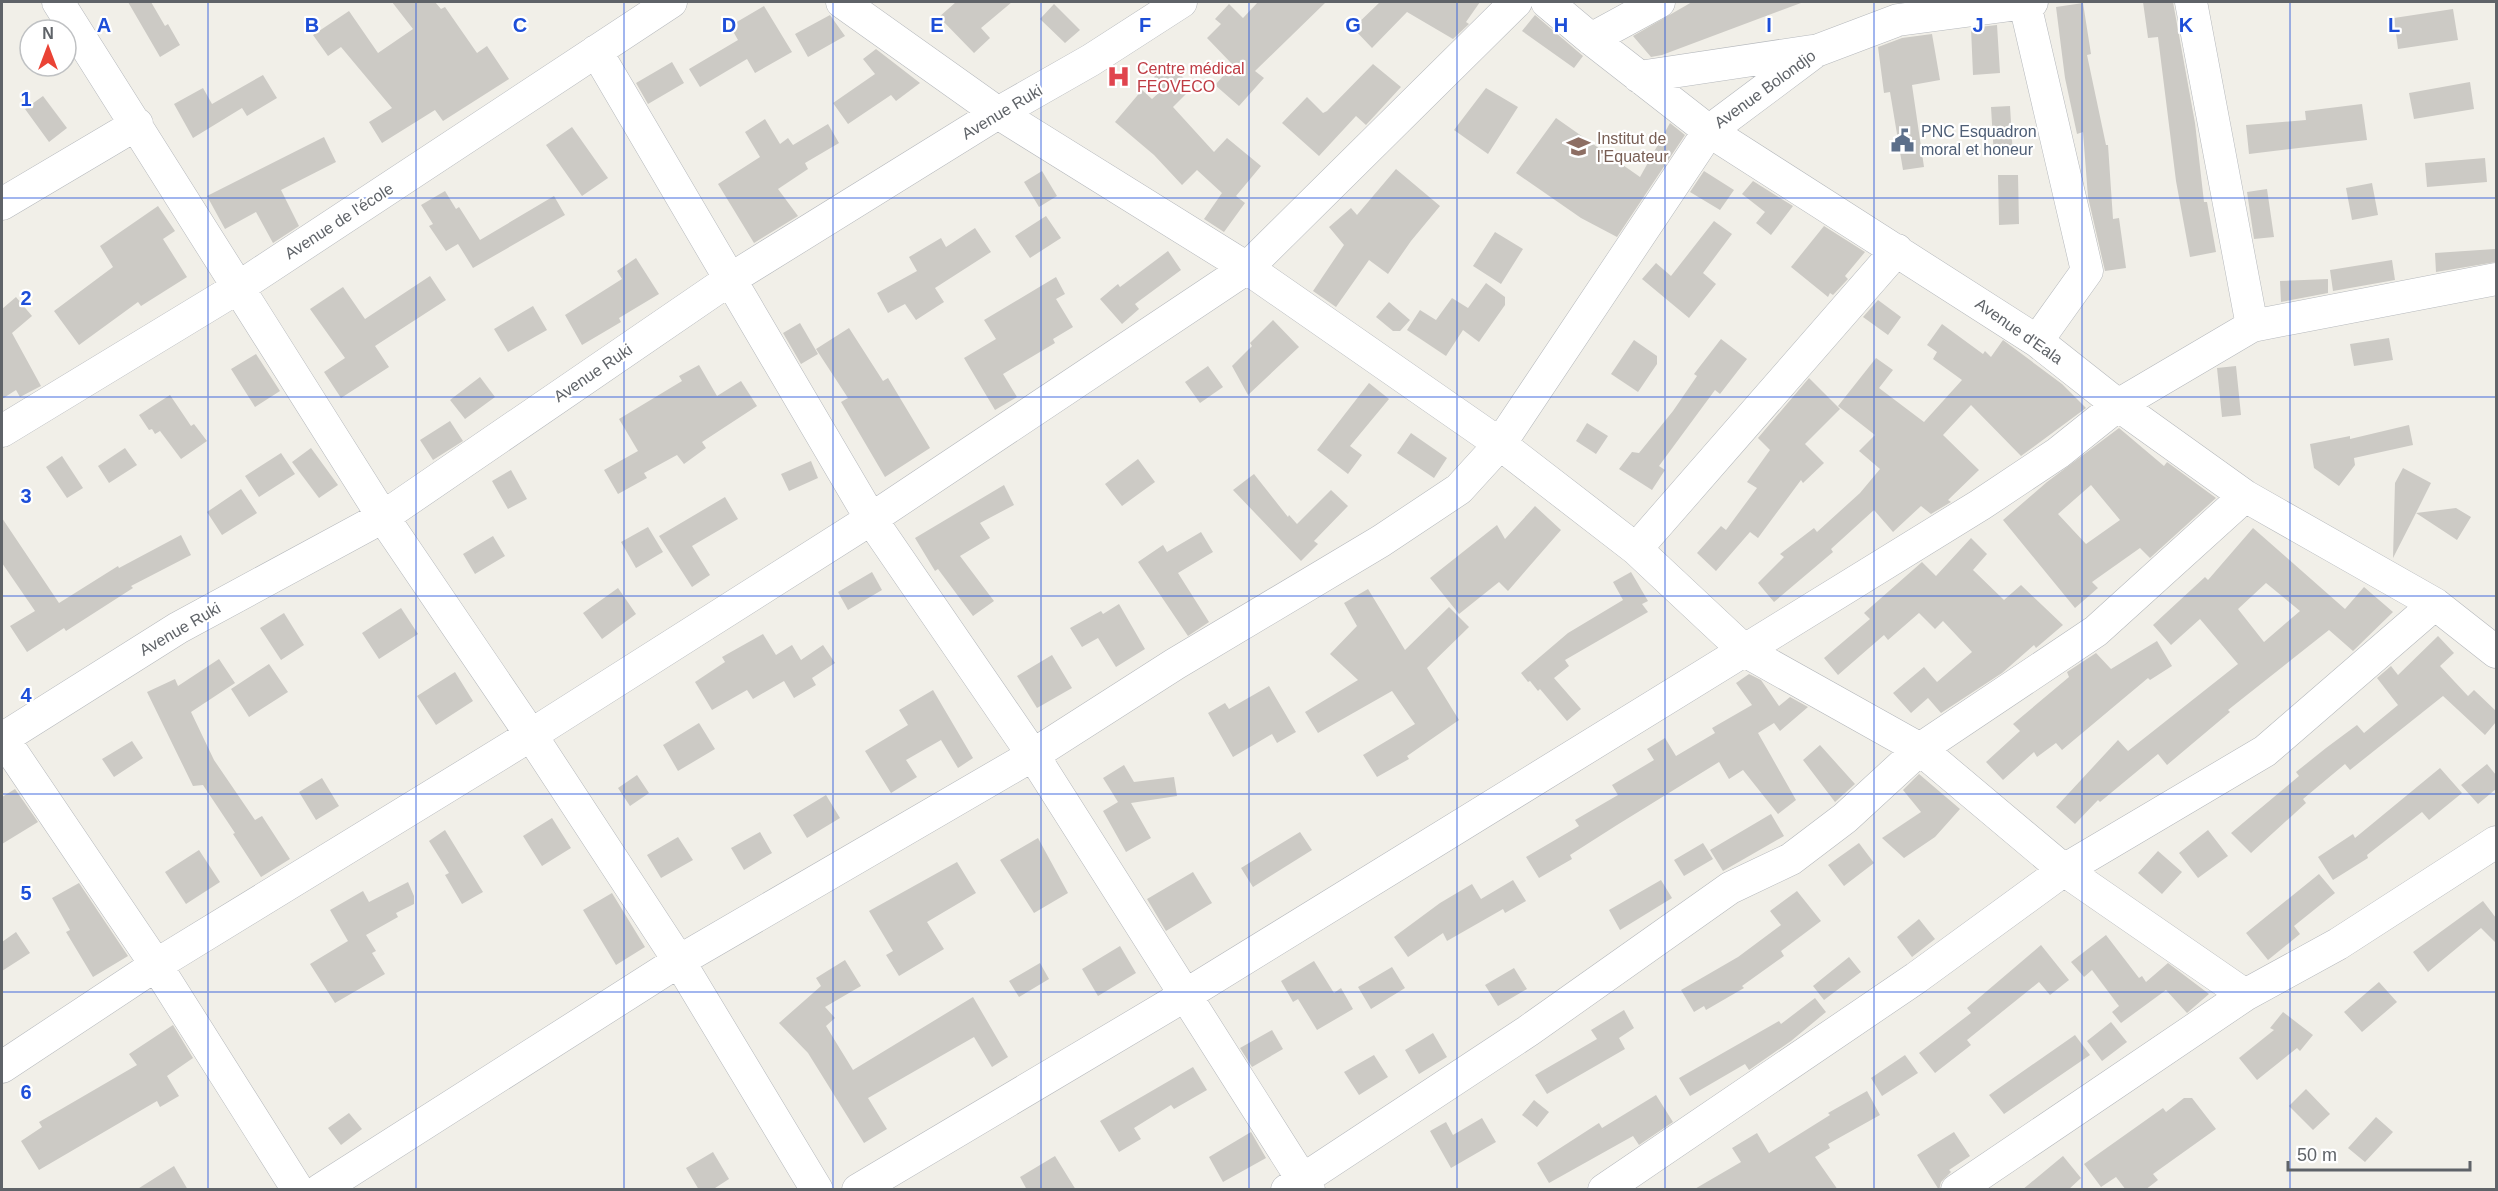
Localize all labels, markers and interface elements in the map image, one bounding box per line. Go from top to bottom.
text: A [97,14,111,36]
text: B [305,14,319,36]
text: C [513,14,527,36]
text: D [722,14,736,36]
text: E [930,14,944,36]
text: F [1139,14,1151,36]
text: G [1345,14,1361,36]
text: H [1554,14,1568,36]
text: I [1766,14,1772,36]
text: J [1972,14,1984,36]
text: K [2179,14,2194,36]
text: L [2388,14,2400,36]
north arrow [18,18,78,78]
text: N [42,25,54,42]
street label: Avenue Bolondjo [1711,47,1819,131]
place label: Centre médical FEOVECO [1137,60,1245,95]
hospital icon: Centre médical FEOVECO [1106,64,1132,90]
street label: Avenue Ruki [959,81,1045,143]
text: 1 [20,88,32,110]
place label: PNC Esquadron moral et honeur [1921,123,2037,158]
public building icon: PNC Esquadron moral et honeur [1890,127,1916,153]
place label: Institut de l'Equateur [1597,130,1669,165]
school or university icon: Institut de l'Equateur [1566,134,1592,160]
street label: Avenue de l'école [282,180,396,262]
text: 2 [20,287,32,309]
street label: Avenue d'Eala [1972,295,2066,367]
street label: Avenue Ruki [551,341,635,405]
text: 3 [20,485,32,507]
street label: Avenue Ruki [137,599,223,659]
text: 4 [20,684,32,706]
text: 5 [20,882,32,904]
text: 6 [20,1081,32,1103]
scale bar [2288,1134,2470,1172]
text: 50 m [2297,1145,2337,1165]

